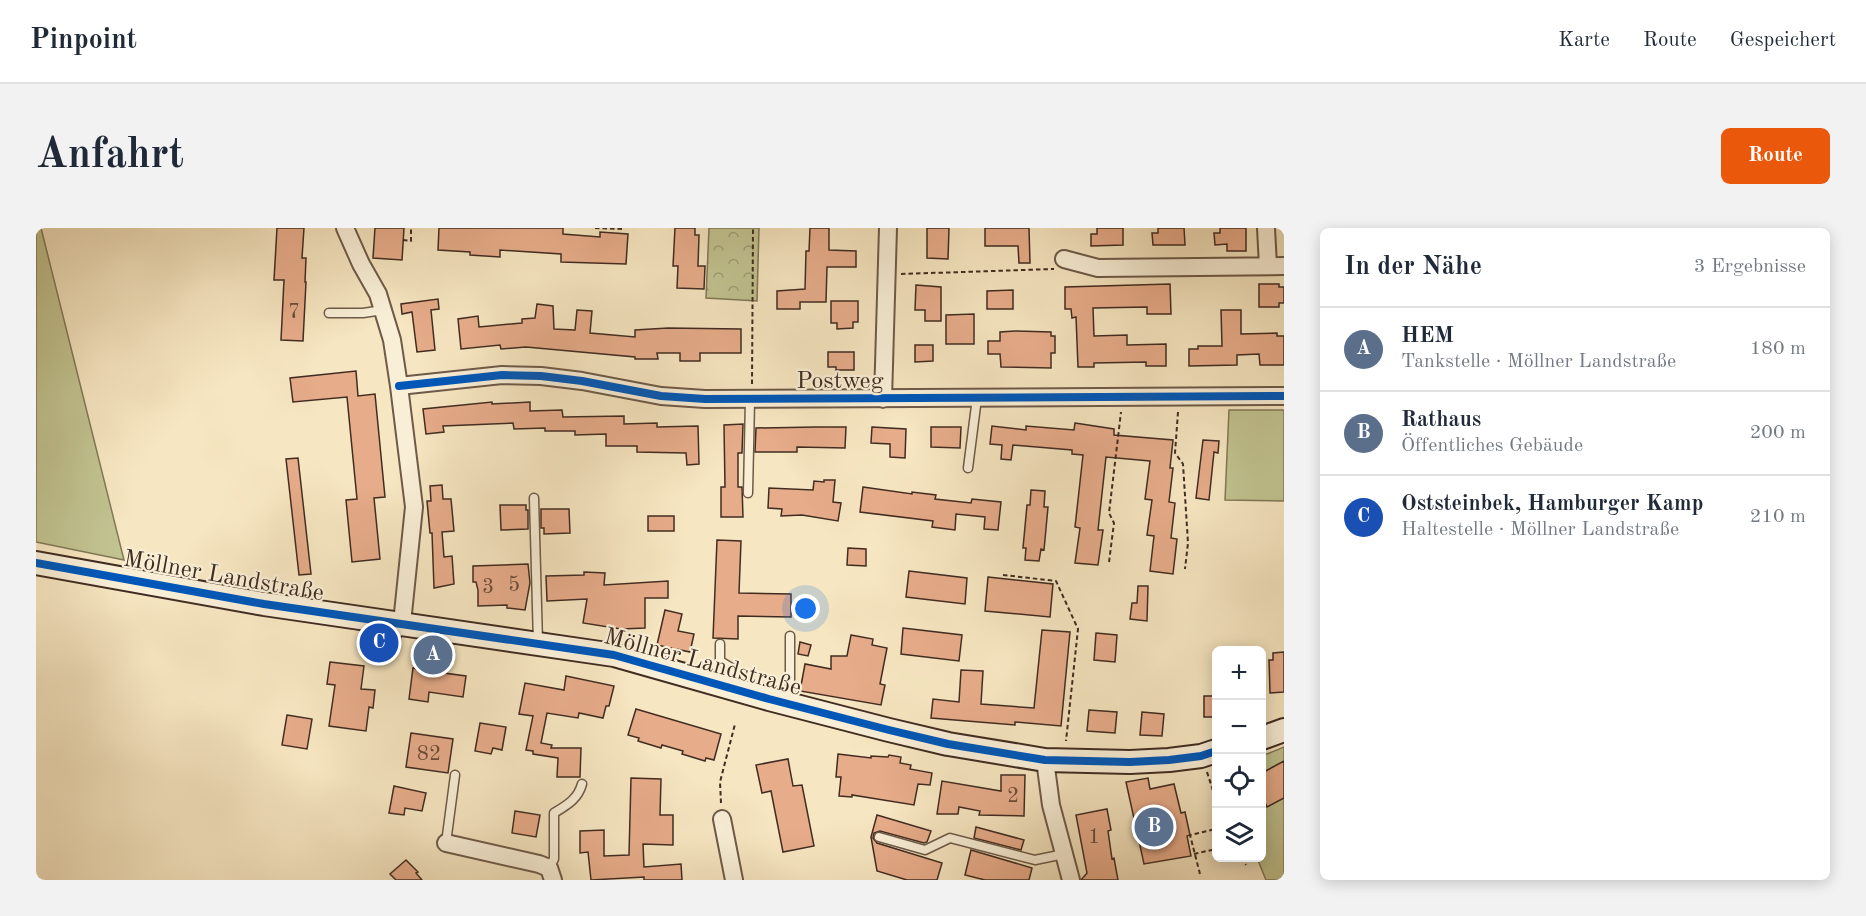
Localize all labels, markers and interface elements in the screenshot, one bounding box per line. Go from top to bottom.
text: Pinpoint [30,27,137,55]
text: Karte [1558,30,1610,51]
text: Route [1643,30,1697,51]
text: Gespeichert [1730,30,1836,51]
button: Route [1721,128,1830,184]
text: Anfahrt [36,135,184,177]
text: In der Nähe [1344,254,1482,280]
text: 3 Ergebnisse [1694,257,1806,277]
house number: 7 [288,302,300,323]
text: HEM [1401,325,1454,347]
text: A [1356,339,1371,359]
text: 180 m [1750,339,1806,359]
text: Tankstelle · Möllner Landstraße [1401,352,1676,372]
street label: Postweg [796,370,884,394]
text: Rathaus [1401,409,1481,431]
text: B [1356,423,1371,443]
text: 200 m [1750,423,1806,443]
text: Öffentliches Gebäude [1401,436,1583,456]
text: Oststeinbek, Hamburger Kamp [1401,493,1704,515]
text: C [1357,507,1370,527]
text: 210 m [1750,507,1806,527]
text: Haltestelle · Möllner Landstraße [1401,520,1679,540]
street label: Möllner Landstraße [122,548,326,606]
house number: 5 [508,575,520,596]
house number: 3 [482,577,494,598]
your location [791,594,820,623]
pin: C [360,620,398,666]
street label: Möllner Landstraße [601,625,804,701]
pin: A [414,632,452,678]
map controls [1212,646,1266,862]
button: + [1212,646,1266,700]
button: − [1212,700,1266,754]
house number: 82 [417,744,441,765]
button: locate [1212,754,1266,808]
house number: 2 [1007,786,1019,807]
pin: B [1134,804,1174,850]
button: layers [1212,808,1266,862]
house number: 1 [1088,827,1100,848]

